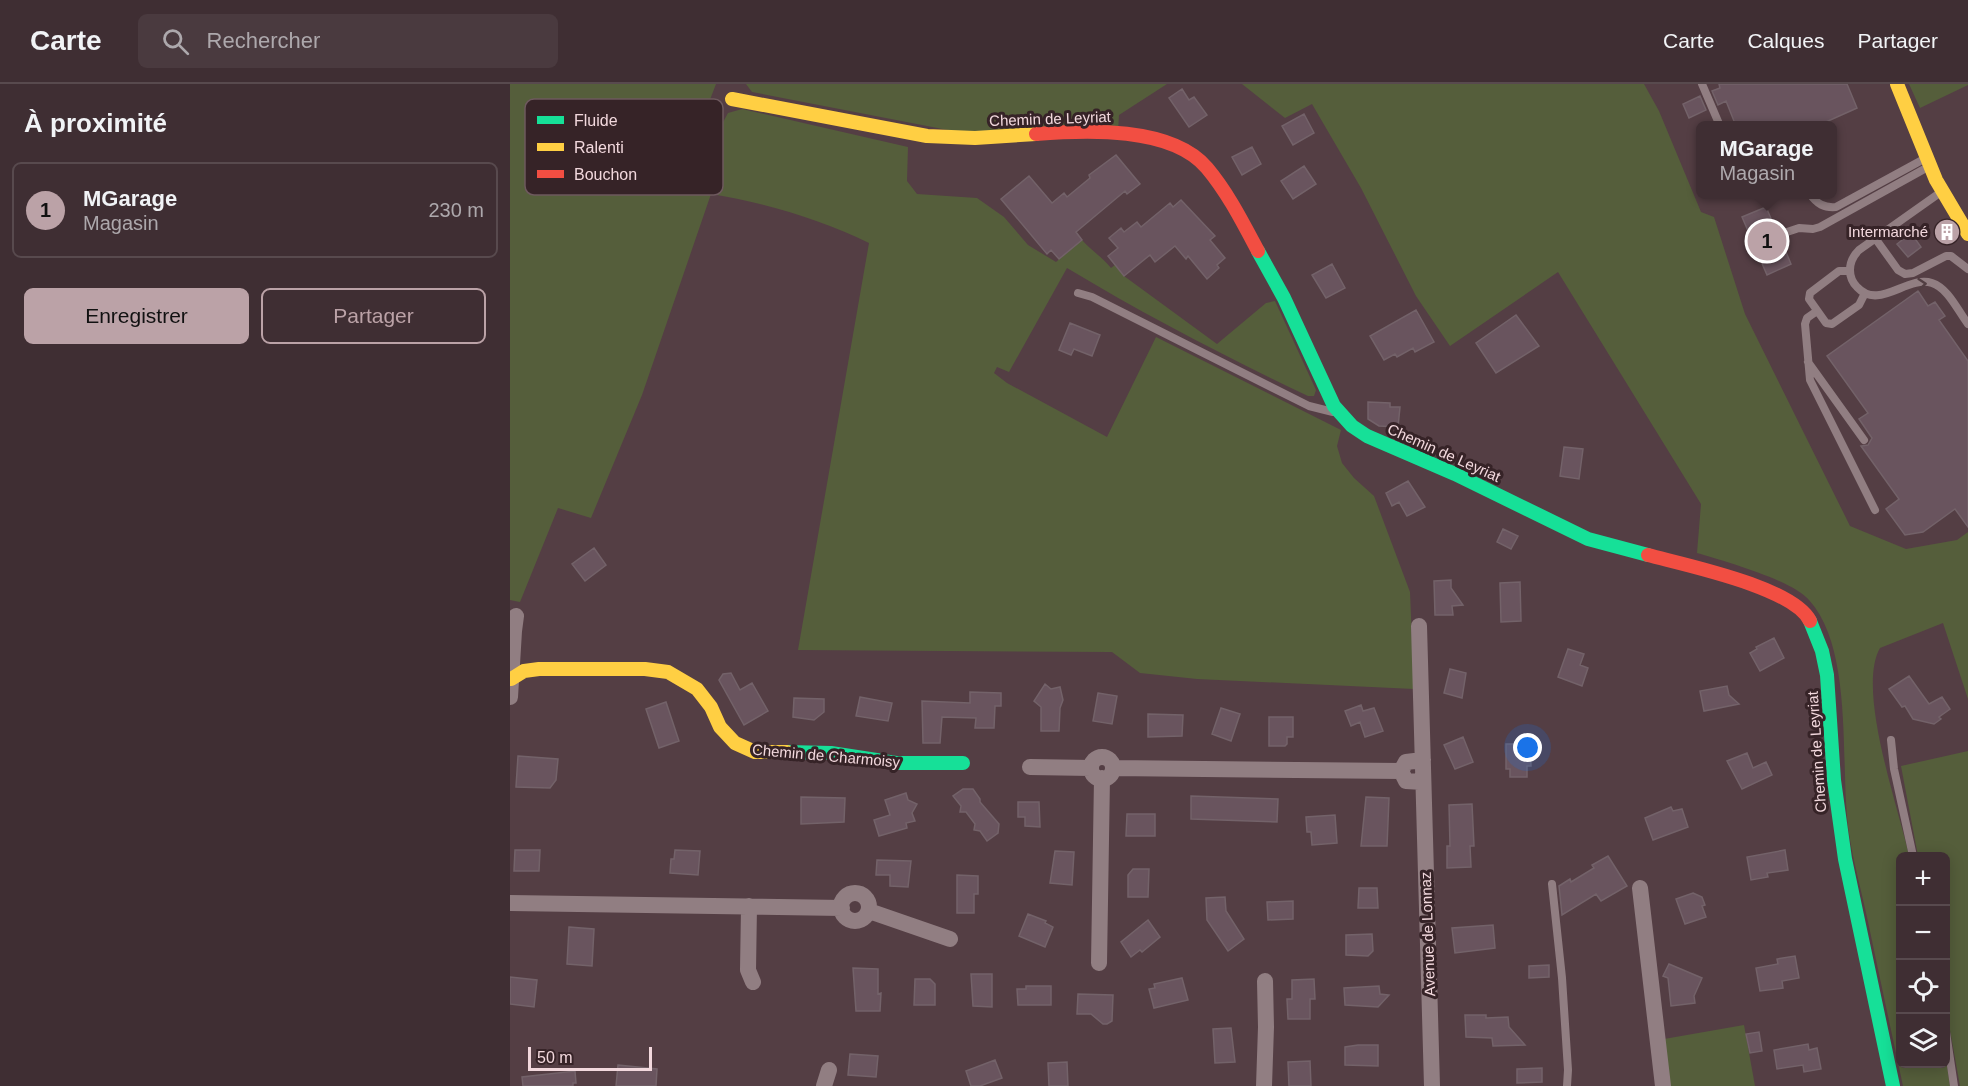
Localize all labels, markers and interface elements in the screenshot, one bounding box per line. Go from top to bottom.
search box [138,14,558,68]
text: Carte [30,25,102,56]
icon: search [159,25,192,58]
text: Rechercher [207,28,320,53]
text: Carte [1663,29,1714,52]
text: Calques [1747,29,1824,52]
text: Partager [1857,29,1938,52]
legend [525,99,723,195]
text: À proximité [24,108,167,138]
street label: Chemin de Leyriat [989,108,1112,129]
text: Fluide [574,112,618,129]
popup [1696,121,1837,199]
text: MGarage [1719,136,1814,161]
text: Ralenti [574,139,624,156]
text: Magasin [1719,162,1795,184]
text: Bouchon [574,166,637,183]
text: MGarage [83,186,177,211]
text: 1 [40,199,51,221]
text: 230 m [428,199,484,221]
text: Magasin [83,212,159,234]
building icon: Intermarché [1932,217,1962,247]
pin: 1 [1748,218,1786,264]
place label: Intermarché [1848,223,1928,240]
one-way arrow [1917,278,1926,291]
button: Enregistrer [24,288,249,344]
button: Partager [261,288,486,344]
street label: Chemin de Leyriat [1385,420,1504,485]
street label: Chemin de Leyriat [1804,690,1829,813]
your location [1513,733,1542,762]
street label: Chemin de Charmoisy [751,741,901,770]
map controls [1896,852,1950,1068]
button: + [1896,852,1950,906]
street label: Avenue de Lonnaz [1417,871,1438,997]
button: − [1896,906,1950,960]
button: locate [1896,960,1950,1014]
button: layers [1896,1014,1950,1068]
scale bar [528,1044,652,1072]
text: 50 m [537,1049,573,1066]

